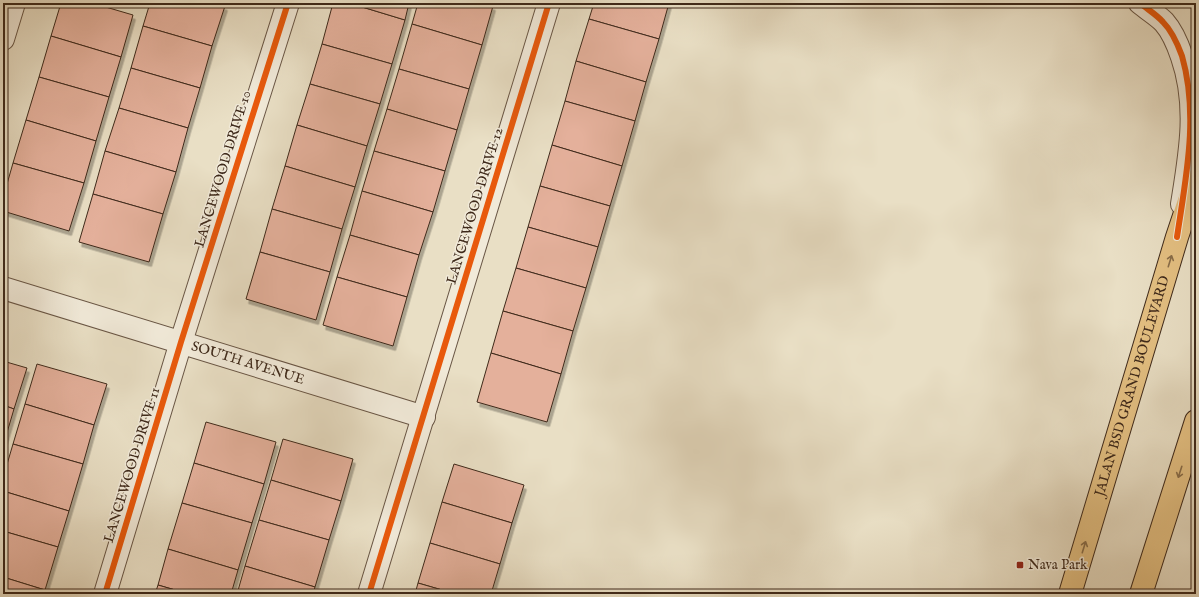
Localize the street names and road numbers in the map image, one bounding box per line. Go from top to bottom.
street label: LANCEWOOD DRIVE 10 [191,88,255,250]
street label: LANCEWOOD DRIVE 12 [443,125,508,287]
street label: JALAN BSD GRAND BOULEVARD [1090,274,1174,501]
street label: SOUTH AVENUE [189,337,307,389]
street label: LANCEWOOD DRIVE 11 [100,385,164,545]

